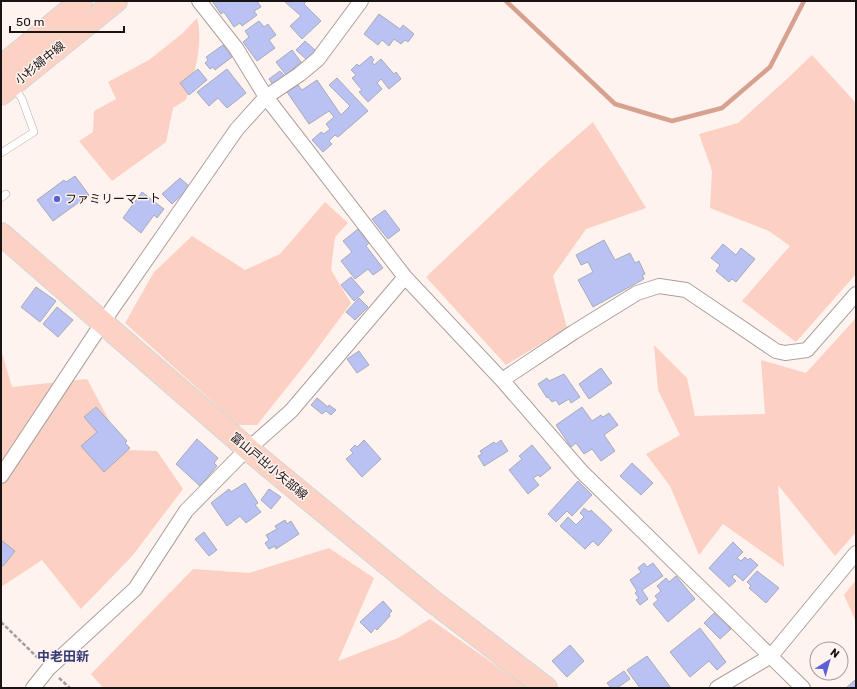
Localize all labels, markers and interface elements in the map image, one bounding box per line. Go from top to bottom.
scale bar [10,8,124,34]
text: 50 m [16,15,44,29]
street label: 小杉婦中線 [12,39,68,87]
place label: ファミリーマート [65,192,161,206]
marker: ファミリーマート [52,194,62,204]
street label: 富山戸出小矢部線 [228,430,310,502]
north arrow [809,641,849,681]
text: N [828,646,842,661]
district label: 中老田新 [37,649,89,664]

